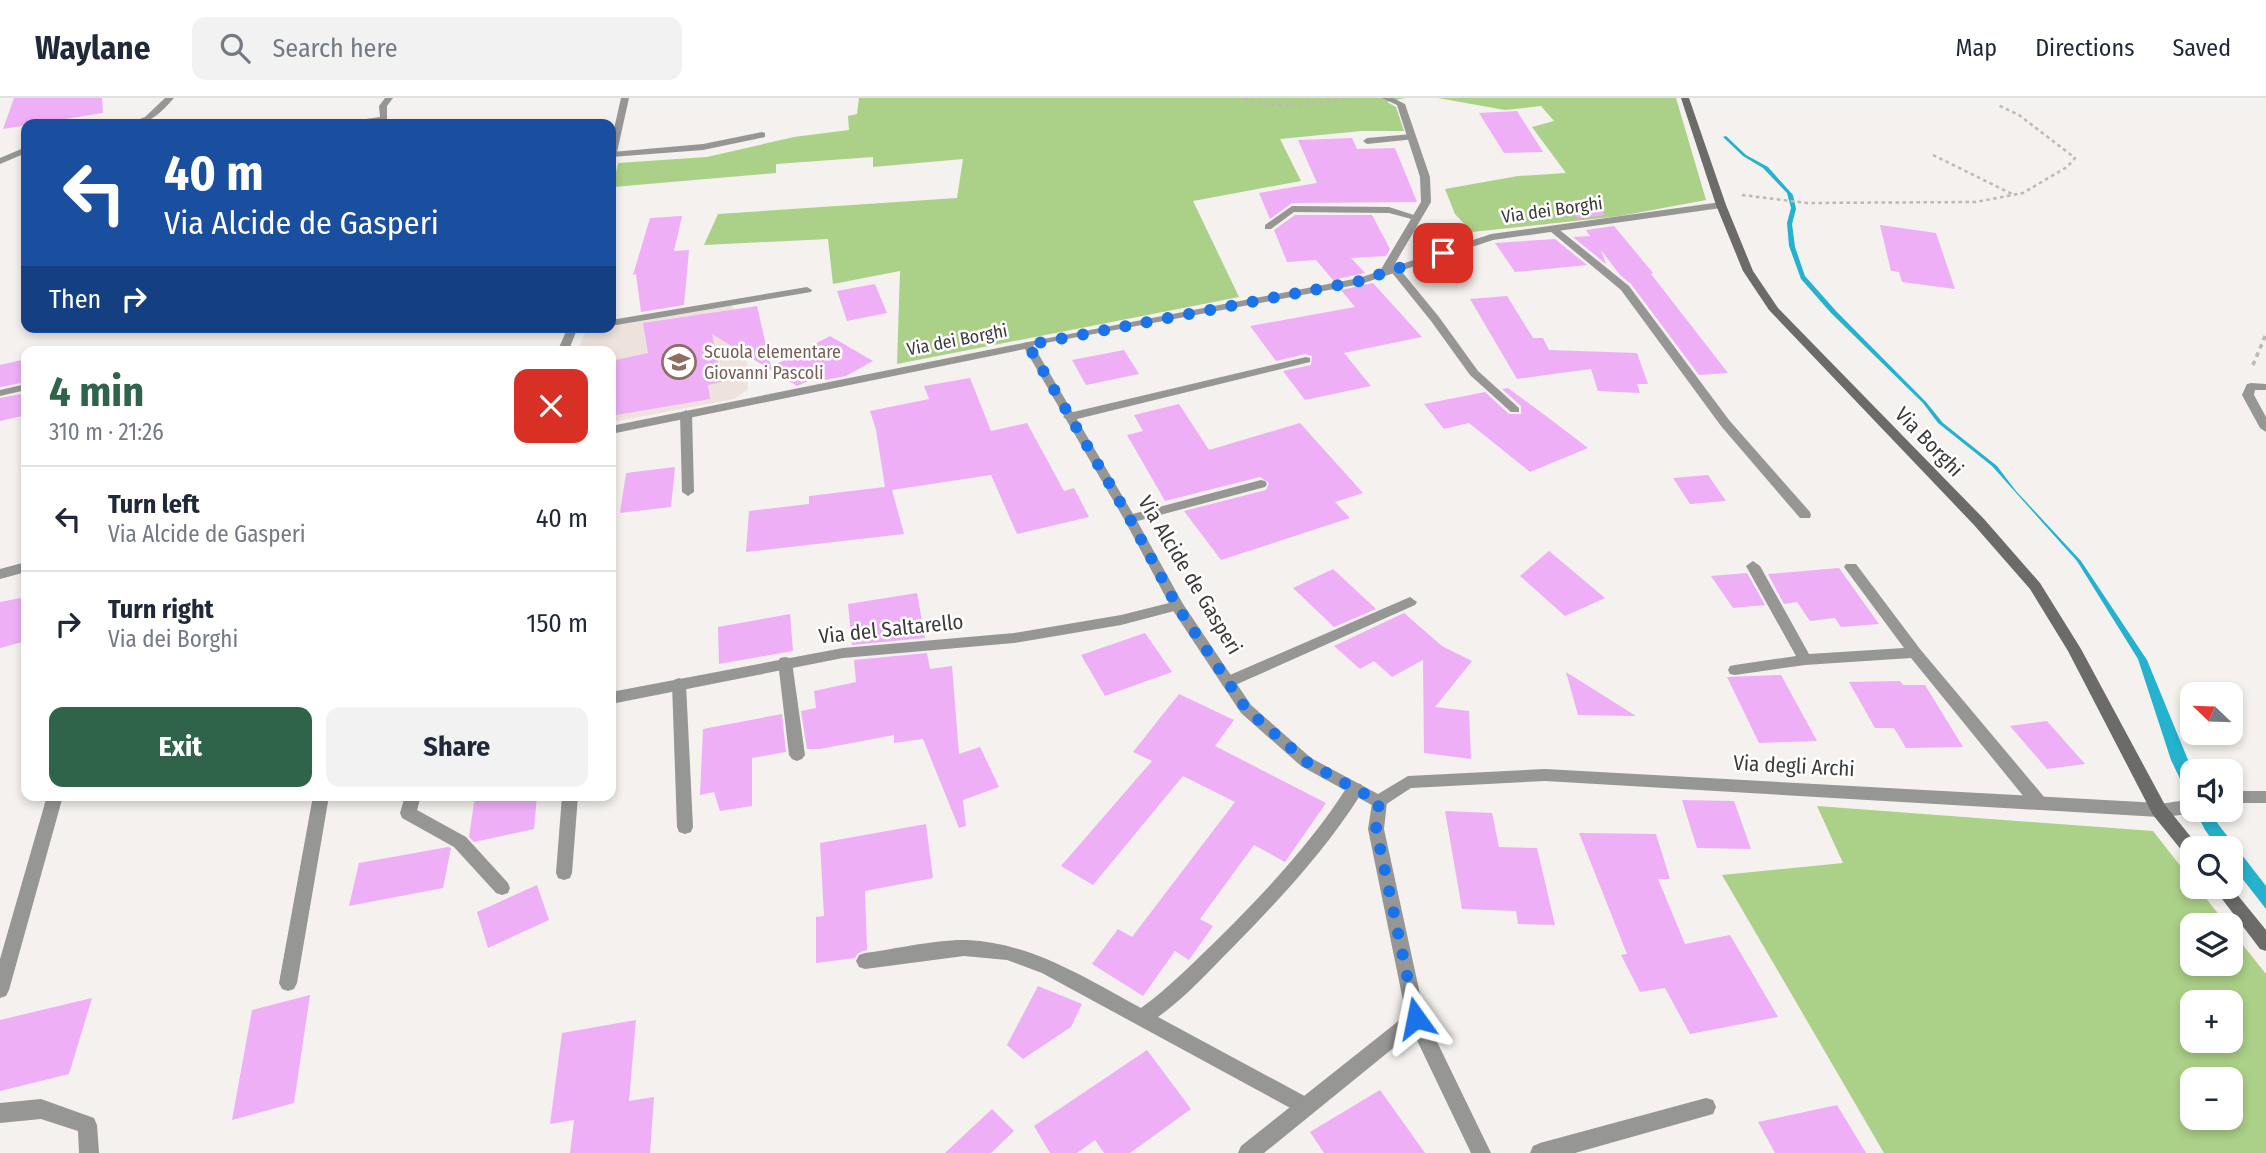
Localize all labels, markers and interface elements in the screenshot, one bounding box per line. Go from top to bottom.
search box [192,17,682,80]
text: Waylane [35,28,150,68]
icon: search [216,29,254,67]
text: Search here [272,33,398,64]
text: Map [1956,34,1997,62]
text: Directions [2035,34,2134,62]
text: Saved [2172,34,2231,62]
text: 40 m [164,144,264,203]
icon: left [49,147,140,238]
street label: Via dei Borghi [1500,192,1604,228]
text: Via Alcide de Gasperi [164,204,439,242]
pin [1413,223,1473,283]
icon: arrive [1424,234,1462,272]
icon: right [115,280,153,318]
text: Then [49,284,101,315]
street label: Via dei Borghi [905,319,1009,361]
place label: Scuola elementare Giovanni Pascoli [704,341,841,384]
school or university icon: Scuola elementare Giovanni Pascoli [660,343,698,381]
text: 4 min [49,367,144,417]
button: close [514,369,588,443]
street label: Via Borghi [1889,402,1969,482]
text: 310 m · 21:26 [49,418,164,446]
text: Turn left [108,489,200,520]
street label: Via Alcide de Gasperi [1132,491,1248,659]
icon: left [49,500,87,538]
text: 40 m [536,503,588,534]
text: Via Alcide de Gasperi [108,520,306,548]
text: Turn right [108,594,214,625]
icon: right [49,605,87,643]
text: 150 m [526,608,588,639]
street label: Via del Saltarello [817,608,965,650]
text: Via dei Borghi [108,625,238,653]
north arrow [2180,682,2244,746]
map controls [2180,682,2243,1130]
button: Exit [49,707,312,787]
button: Share [326,707,588,787]
street label: Via degli Archi [1733,750,1855,782]
button: sound [2180,759,2243,822]
button: search [2180,836,2243,899]
button: layers [2180,913,2243,976]
position arrow [1379,981,1453,1055]
button: + [2180,990,2243,1053]
button: − [2180,1067,2243,1130]

